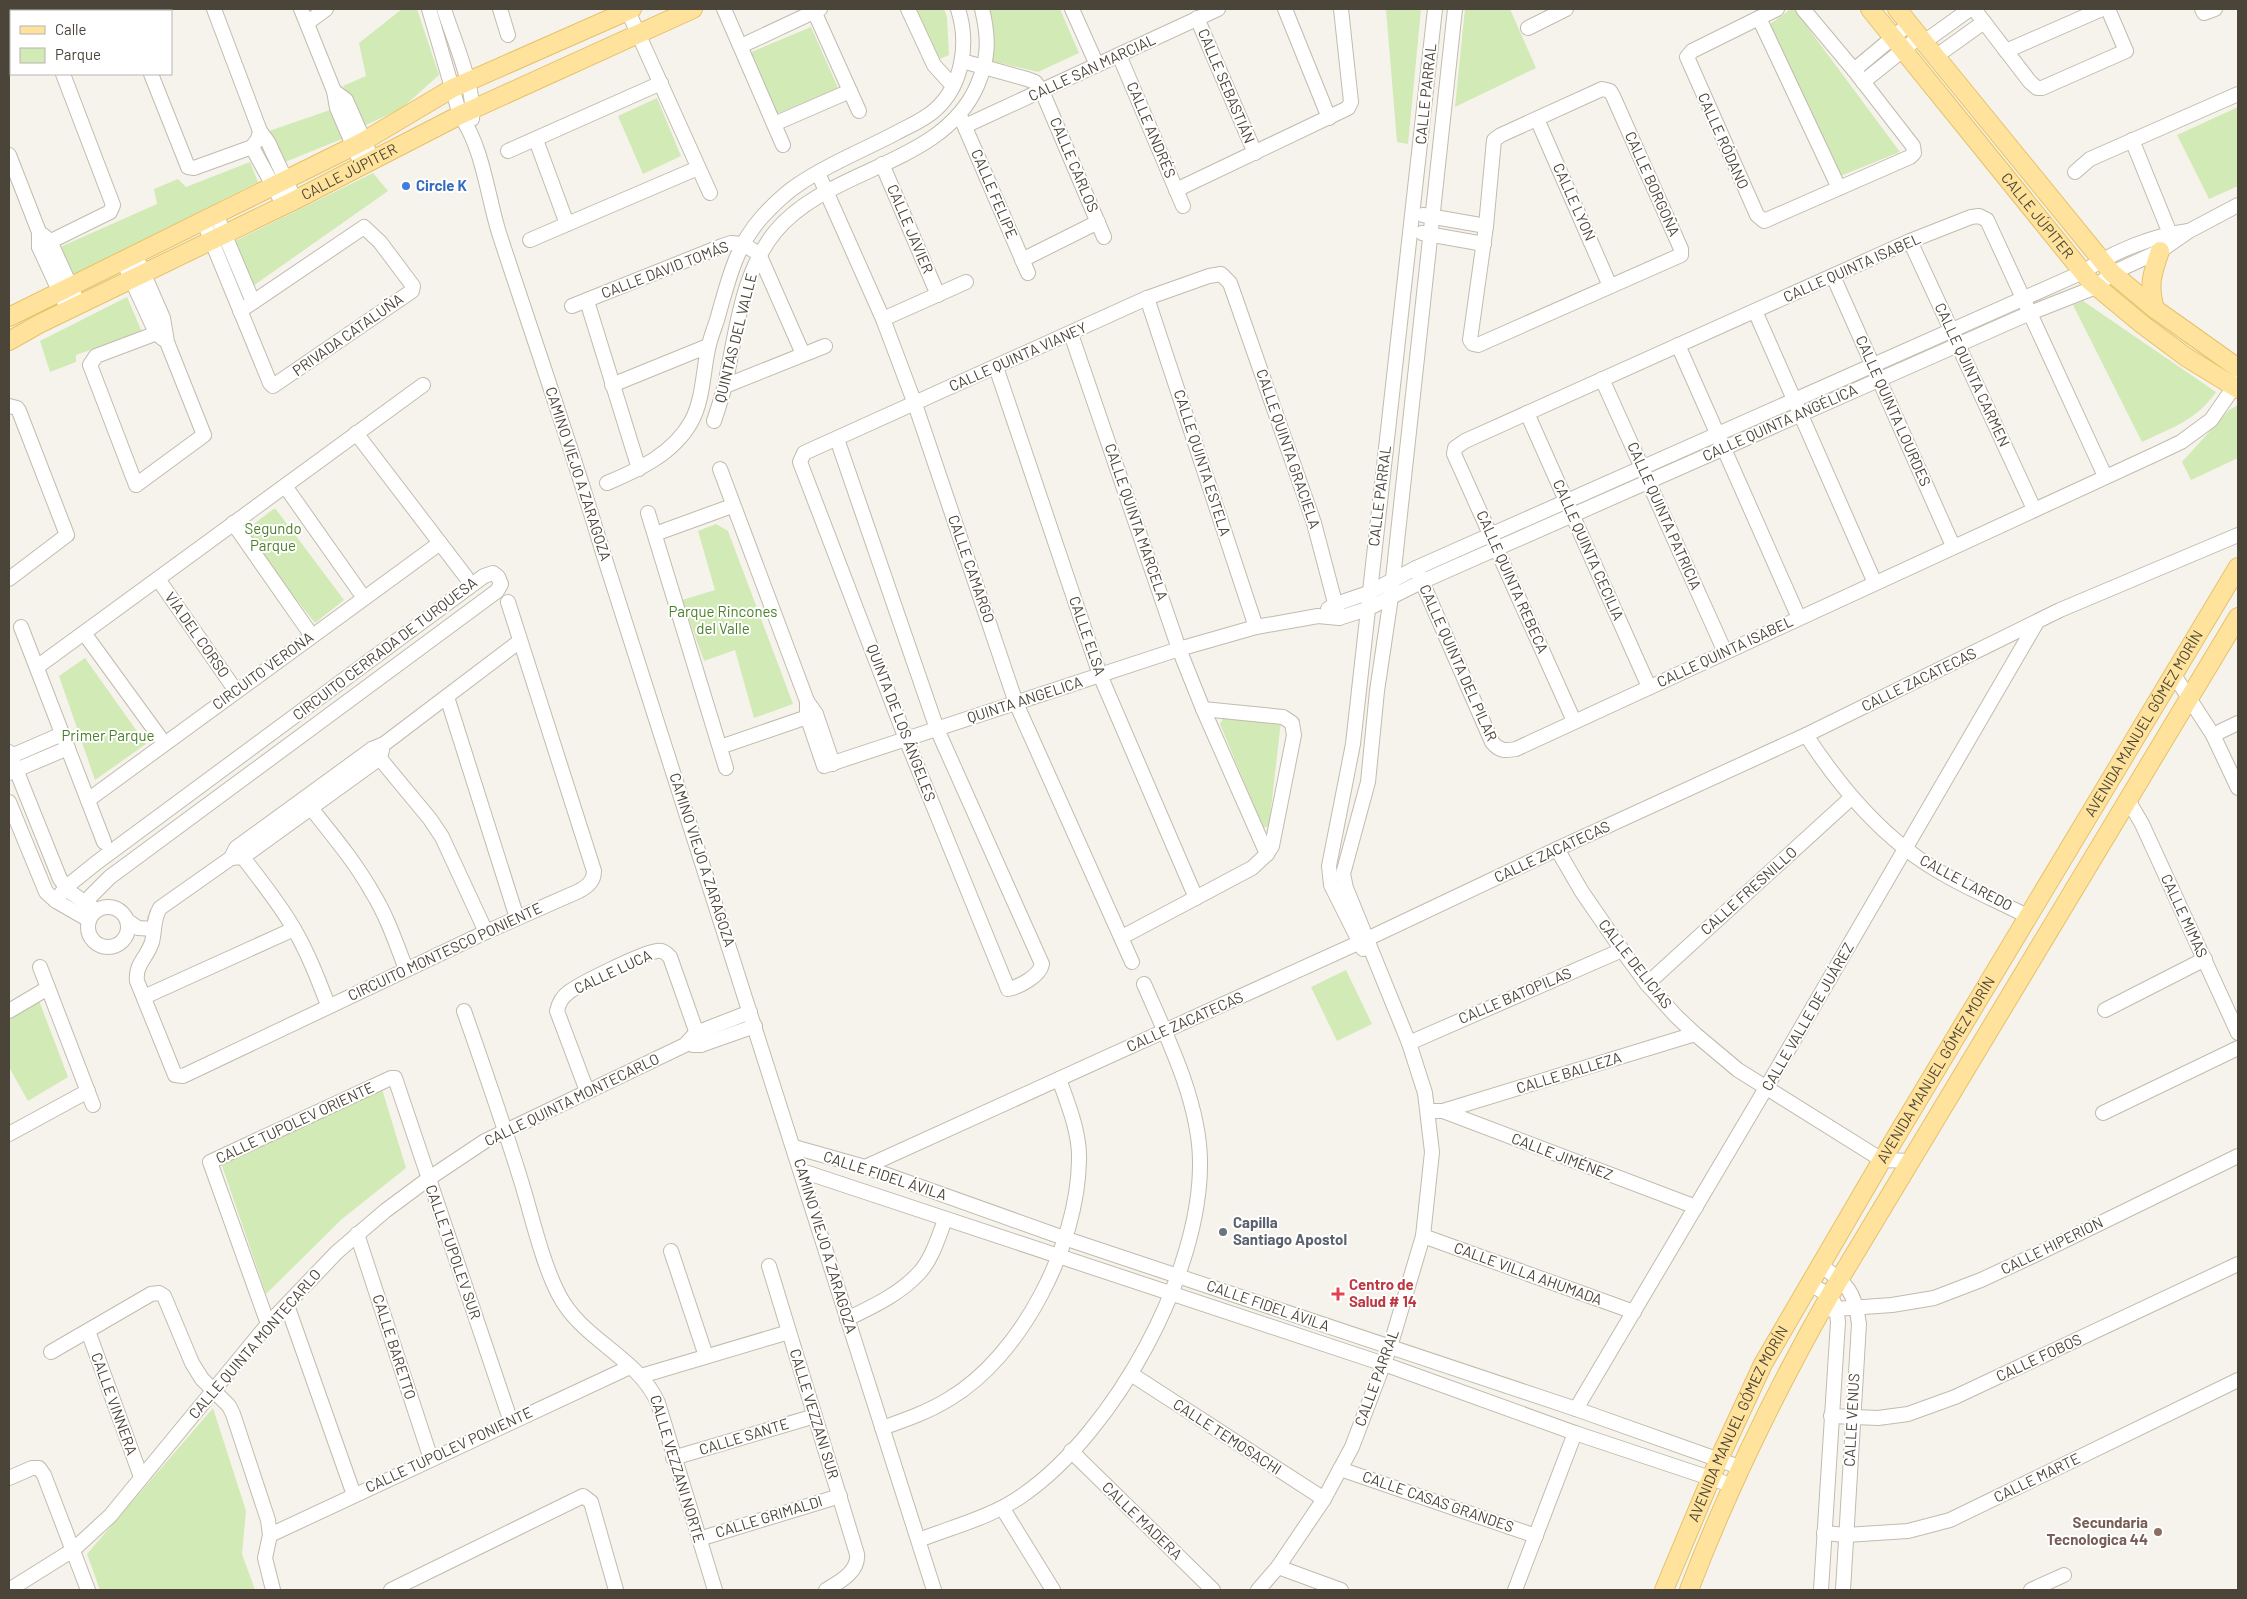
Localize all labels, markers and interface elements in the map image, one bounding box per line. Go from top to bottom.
legend [10,10,172,75]
text: Calle [55,20,87,38]
street label: CALLE SEBASTIÁN [1195,26,1259,146]
street label: CALLE SAN MARCIAL [1025,30,1158,104]
street label: CALLE PARRAL [1411,42,1439,145]
text: Parque [55,45,101,63]
street label: CALLE ANDRÉS [1124,79,1180,180]
street label: CALLE RÓDANO [1695,90,1753,191]
street label: CALLE CARLOS [1047,114,1103,215]
street label: CALLE BORGOÑA [1622,128,1684,239]
street label: CALLE JÚPITER [298,139,400,203]
street label: CALLE FELIPE [968,146,1022,241]
street label: CALLE LYON [1550,160,1600,243]
street label: CALLE JÚPITER [1998,169,2078,262]
place label: Circle K [416,176,467,194]
marker: Circle K [400,180,412,192]
street label: CALLE JAVIER [884,181,938,276]
street label: CALLE QUINTA ISABEL [1780,229,1923,305]
street label: CALLE DAVID TOMÁS [598,237,731,302]
street label: QUINTAS DEL VALLE [710,271,760,404]
street label: PRIVADA CATALUÑA [289,289,406,379]
street label: CALLE QUINTA CARMEN [1932,300,2014,449]
street label: CALLE QUINTA VIANEY [946,318,1089,395]
street label: CALLE QUINTA LOURDES [1852,332,1935,489]
street label: CALLE QUINTA GRACIELA [1253,366,1325,531]
street label: CALLE QUINTA ANGÉLICA [1699,380,1860,464]
street label: CAMINO VIEJO A ZARAGOZA [542,384,616,563]
street label: CALLE QUINTA ESTELA [1171,387,1235,538]
street label: CALLE QUINTA PATRICIA [1624,439,1706,592]
street label: CALLE QUINTA MARCELA [1102,441,1172,603]
street label: CALLE PARRAL [1364,444,1394,547]
street label: CALLE QUINTA CECILIA [1550,476,1628,623]
street label: CALLE QUINTA REBECA [1473,507,1553,656]
street label: CALLE CAMARGO [945,512,999,625]
park label: Segundo Parque [244,519,302,554]
street label: CIRCUITO CERRADA DE TURQUESA [289,573,480,723]
street label: CALLE QUINTA DEL PILAR [1416,581,1502,744]
street label: VÍA DEL CORSO [162,588,234,681]
street label: CALLE ELSA [1066,594,1110,678]
park label: Parque Rincones del Valle [668,602,778,637]
street label: CALLE QUINTA ISABEL [1654,612,1796,691]
street label: AVENIDA MANUEL GÓMEZ MORÍN [2080,626,2206,820]
street label: CIRCUITO VERONA [208,628,316,713]
street label: QUINTA DE LOS ÁNGELES [864,641,940,804]
street label: CALLE ZACATECAS [1858,643,1979,715]
street label: QUINTA ANGELICA [965,672,1085,726]
park label: Primer Parque [61,726,155,744]
street label: CAMINO VIEJO A ZARAGOZA [666,770,740,949]
street label: CALLE ZACATECAS [1491,816,1612,886]
street label: CALLE FRESNILLO [1697,842,1800,938]
street label: CALLE LAREDO [1917,850,2016,914]
street label: CALLE MIMAS [2158,871,2212,960]
street label: CIRCUITO MONTESCO PONIENTE [345,898,544,1004]
street label: CALLE DELICIAS [1595,915,1676,1012]
street label: CALLE VALLE DE JUÁREZ [1757,939,1857,1094]
street label: CALLE LUCA [571,945,654,997]
street label: CALLE BATOPILAS [1455,963,1574,1027]
street label: AVENIDA MANUEL GÓMEZ MORÍN [1872,973,1998,1166]
street label: CALLE ZACATECAS [1124,987,1246,1055]
street label: CALLE BALLEZA [1514,1048,1623,1097]
street label: CALLE QUINTA MONTECARLO [481,1049,662,1149]
street label: CALLE TUPOLEV ORIENTE [213,1077,377,1167]
street label: CALLE JIMÉNEZ [1509,1129,1615,1184]
street label: CALLE FIDEL ÁVILA [821,1147,949,1204]
street label: CAMINO VIEJO A ZARAGOZA [791,1156,861,1335]
street label: CALLE TUPOLEV SUR [422,1182,485,1321]
place label: Capilla Santiago Apostol [1233,1213,1347,1248]
street label: CALLE HIPERION [1998,1213,2106,1278]
marker: Capilla Santiago Apostol [1217,1226,1229,1238]
street label: CALLE VILLA AHUMADA [1452,1238,1605,1308]
street label: CALLE QUINTA MONTECARLO [184,1265,324,1422]
place label: Centro de Salud # 14 [1349,1275,1417,1310]
street label: CALLE FIDEL ÁVILA [1204,1276,1332,1335]
marker: Centro de Salud # 14 [1331,1287,1345,1301]
street label: CALLE BARETTO [369,1292,420,1402]
street label: AVENIDA MANUEL GÓMEZ MORÍN [1684,1322,1791,1524]
street label: CALLE PARRAL [1350,1327,1402,1428]
street label: CALLE FOBOS [1993,1329,2084,1385]
street label: CALLE VEZZANI SUR [787,1346,843,1481]
street label: CALLE VINNERA [88,1350,142,1457]
street label: CALLE VENUS [1840,1373,1862,1467]
street label: CALLE VEZZANI NORTE [647,1393,709,1545]
street label: CALLE TEMOSACHI [1170,1394,1285,1478]
street label: CALLE TUPOLEV PONIENTE [362,1402,535,1496]
street label: CALLE SANTE [697,1414,791,1458]
street label: CALLE MARTE [1990,1448,2083,1506]
street label: CALLE CASAS GRANDES [1360,1467,1516,1535]
street label: CALLE MADERA [1099,1478,1186,1563]
street label: CALLE GRIMALDI [713,1491,824,1541]
place label: Secundaria Tecnologica 44 [2046,1513,2148,1548]
marker: Secundaria Tecnologica 44 [2152,1526,2164,1538]

